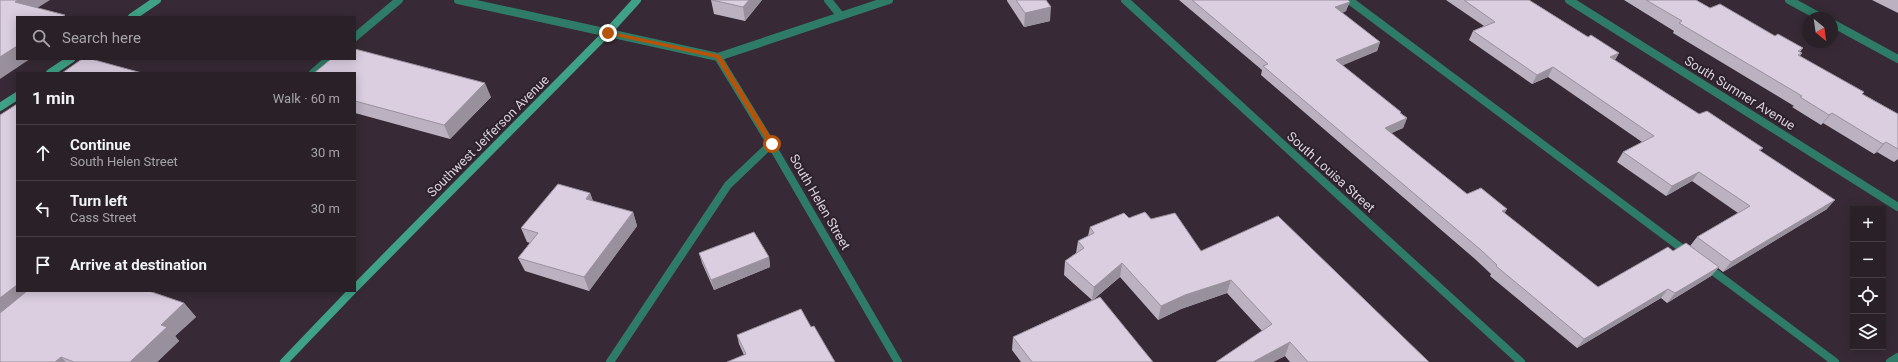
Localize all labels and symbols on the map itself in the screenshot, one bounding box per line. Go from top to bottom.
north arrow [1802,12,1838,48]
route end [599,24,617,42]
street label: South Sumner Avenue [1682,53,1798,133]
street label: Southwest Jefferson Avenue [424,72,552,200]
street label: South Louisa Street [1284,129,1378,215]
route start [763,135,781,153]
street label: South Helen Street [787,152,853,252]

